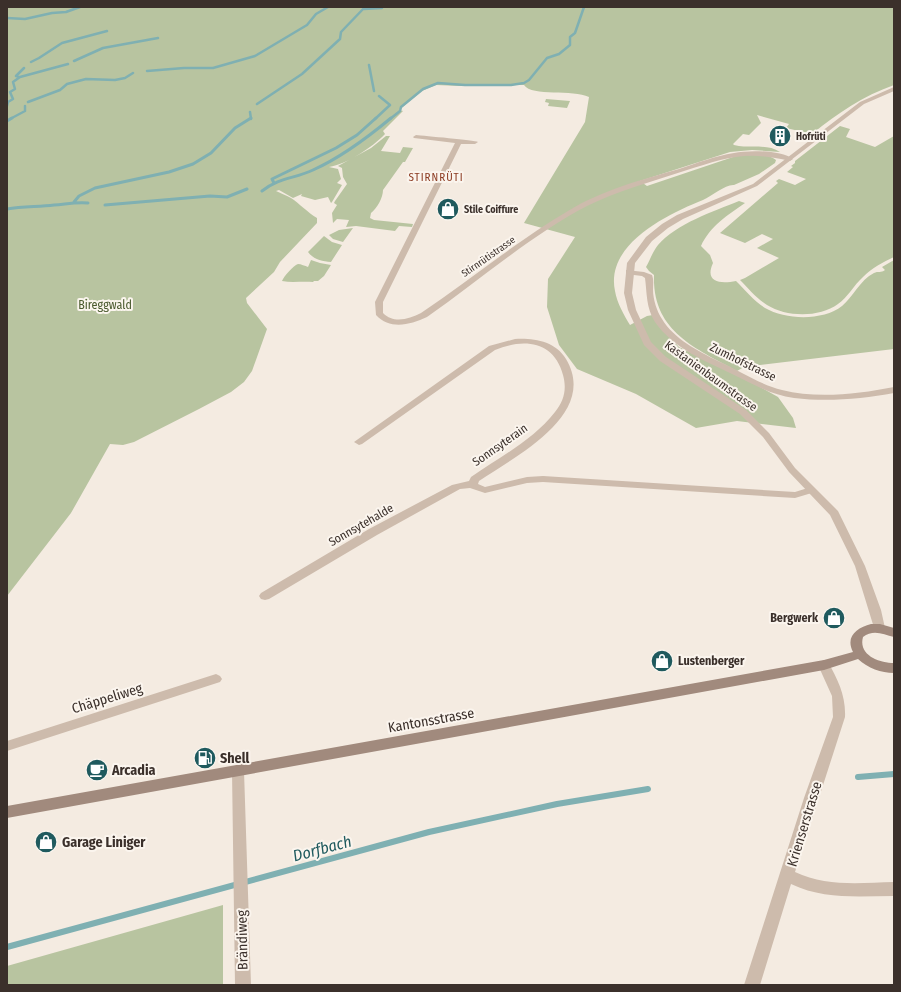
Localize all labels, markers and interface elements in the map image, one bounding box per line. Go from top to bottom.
building icon: Hofrüti [767,123,793,149]
place label: Hofrüti [796,131,826,143]
district label: STIRNRÜTI [408,171,464,184]
shop icon: Stile Coiffure [435,196,461,222]
place label: Stile Coiffure [464,204,518,216]
street label: Stirnrütistrasse [459,234,518,280]
park label: Bireggwald [78,298,132,312]
street label: Kastanienbaumstrasse [662,338,760,414]
street label: Zumhofstrasse [708,340,778,384]
street label: Sonnsyterain [470,421,530,469]
street label: Sonnsytehalde [326,501,396,549]
shop icon: Bergwerk [821,605,847,631]
place label: Bergwerk [770,611,819,625]
shop icon: Lustenberger [649,648,675,674]
place label: Lustenberger [678,654,745,668]
street label: Chäppeliweg [70,680,145,717]
street label: Kantonsstrasse [387,705,475,736]
fuel station icon: Shell [192,745,218,771]
place label: Shell [220,750,250,767]
cafe icon: Arcadia [84,757,110,783]
place label: Arcadia [111,762,156,779]
street label: Krienserstrasse [783,779,826,869]
shop icon: Garage Liniger [33,829,59,855]
water label: Dorfbach [291,832,354,865]
place label: Garage Liniger [62,834,146,851]
street label: Brändiweg [233,909,252,970]

